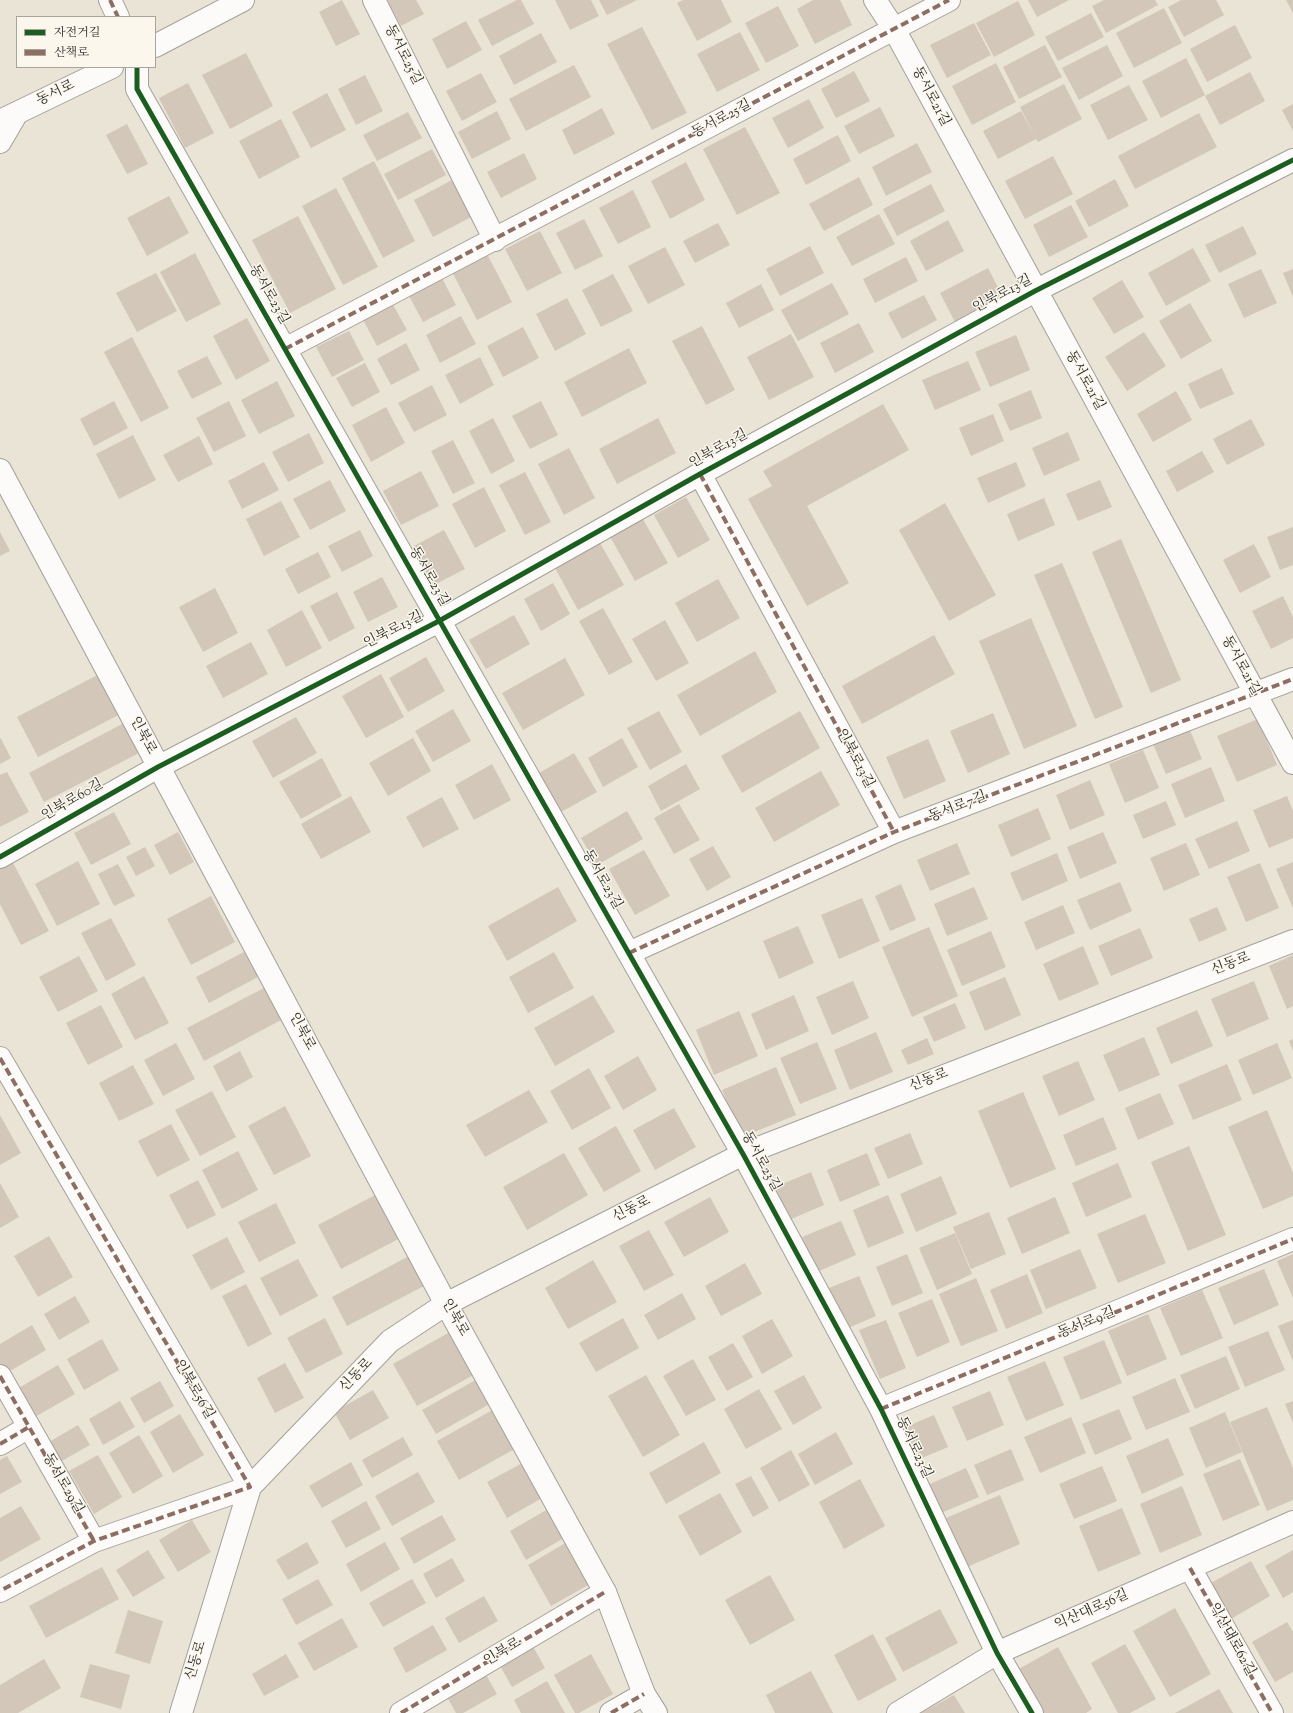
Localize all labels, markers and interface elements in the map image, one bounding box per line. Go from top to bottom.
legend [16,16,156,68]
street label: 동서로25길 [380,22,424,88]
text: 자전거길 [54,24,100,42]
text: 산책로 [54,44,89,62]
street label: 동서로21길 [907,64,953,130]
street label: 동서로 [34,78,78,110]
street label: 동서로25길 [689,97,755,143]
street label: 동서로23길 [244,262,292,328]
street label: 인북로13길 [971,272,1035,318]
street label: 동서로21길 [1061,348,1107,414]
street label: 인북로13길 [687,427,751,473]
street label: 동서로23길 [404,544,452,610]
street label: 인북로13길 [361,609,427,653]
street label: 동서로21길 [1217,633,1263,699]
street label: 인북로 [125,714,159,758]
street label: 인북로13길 [831,727,877,791]
street label: 인북로60길 [39,777,107,825]
street label: 동서로7길 [926,789,990,827]
street label: 동서로23길 [577,847,625,913]
street label: 신동로 [1209,950,1253,980]
street label: 인북로 [284,1010,318,1054]
street label: 신동로 [907,1066,951,1096]
street label: 동서로23길 [737,1129,783,1195]
street label: 신동로 [610,1193,654,1227]
street label: 인북로 [437,1296,471,1340]
street label: 동서로9길 [1056,1305,1118,1343]
street label: 신동로 [337,1356,377,1396]
street label: 인북로56길 [169,1357,217,1423]
street label: 동서로23길 [891,1414,935,1482]
street label: 동서로29길 [38,1451,86,1517]
street label: 익산대로56길 [1052,1587,1132,1635]
street label: 익산대로62길 [1204,1601,1258,1679]
street label: 인북로 [481,1635,525,1671]
street label: 신동로 [183,1639,211,1683]

